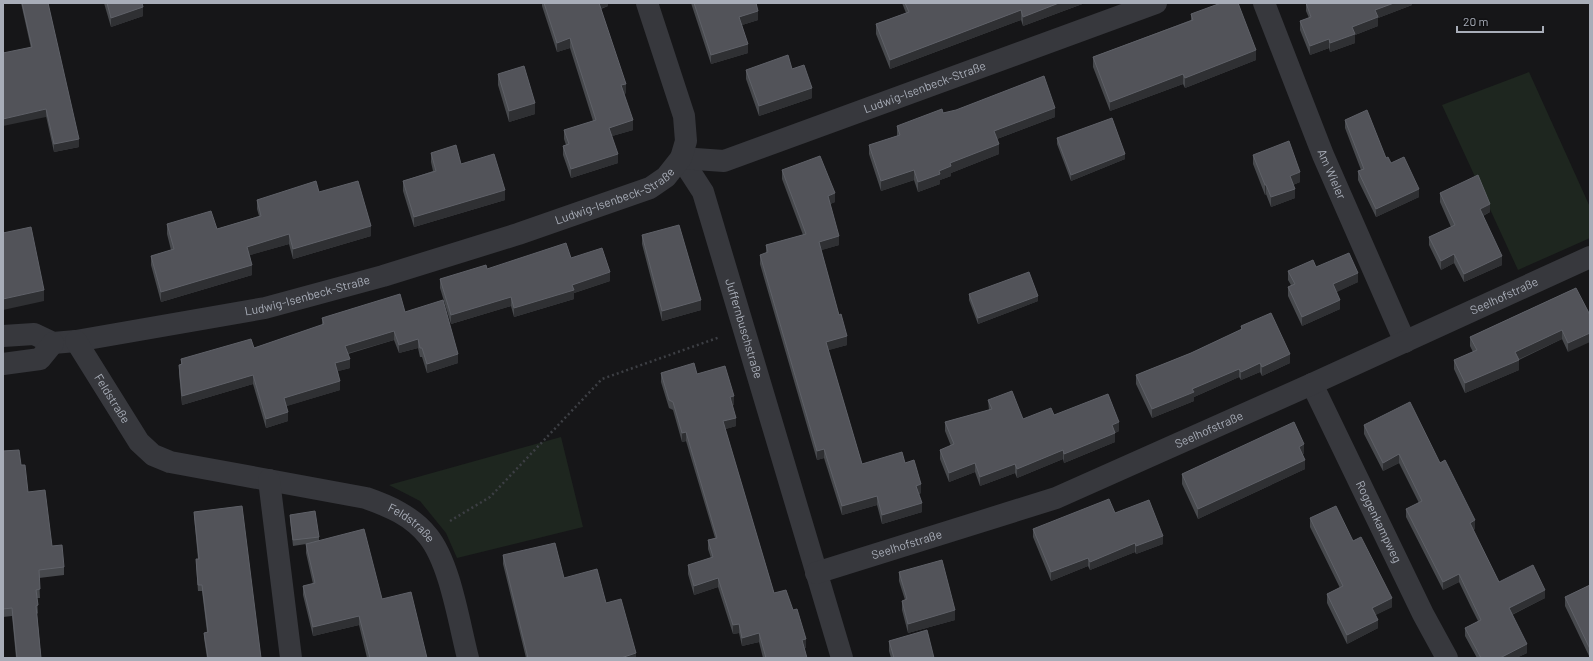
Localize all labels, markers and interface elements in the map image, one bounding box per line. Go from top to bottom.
scale bar [1457,8,1543,34]
text: 20 m [1463,14,1489,28]
street label: Ludwig-Isenbeck-Straße [862,58,988,115]
street label: Am Wieler [1315,147,1350,202]
street label: Ludwig-Isenbeck-Straße [553,164,677,227]
street label: Ludwig-Isenbeck-Straße [243,272,371,317]
street label: Seelhofstraße [1468,274,1540,317]
street label: Juffernbuschstraße [723,277,766,380]
street label: Feldstraße [92,371,134,426]
street label: Seelhofstraße [1172,408,1245,450]
street label: Roggenkampweg [1354,478,1405,565]
street label: Feldstraße [386,500,438,545]
street label: Seelhofstraße [869,526,943,561]

